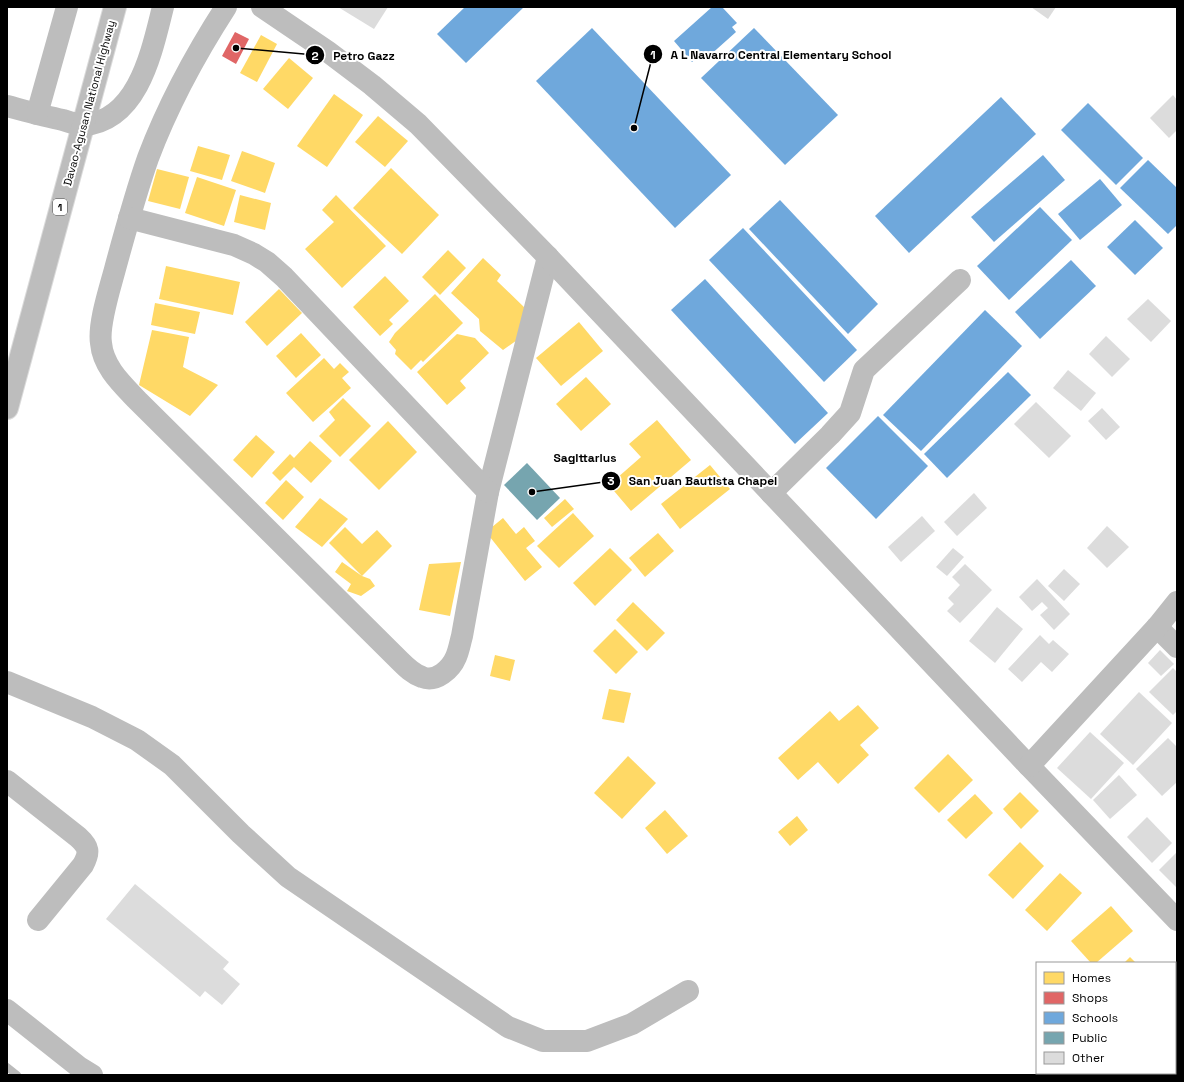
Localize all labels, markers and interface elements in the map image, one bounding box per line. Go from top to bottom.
street label: Davao-Agusan National Highway [60,19,118,187]
callout: A L Navarro Central Elementary School [643,42,900,66]
callout: Petro Gazz [305,43,403,67]
text: 1 [650,47,656,63]
text: A L Navarro Central Elementary School [671,47,891,63]
text: 2 [311,48,319,64]
text: Petro Gazz [333,48,395,64]
road number: 1 [53,199,67,215]
district label: Sagittarius [554,450,616,466]
callout: San Juan Bautista Chapel [601,469,786,493]
text: 3 [607,473,615,489]
text: San Juan Bautista Chapel [629,473,777,489]
legend [1036,962,1176,1074]
text: Homes [1072,970,1111,986]
text: Shops [1072,990,1108,1006]
text: Schools [1072,1010,1118,1026]
text: Public [1072,1030,1107,1046]
text: Other [1072,1050,1105,1066]

